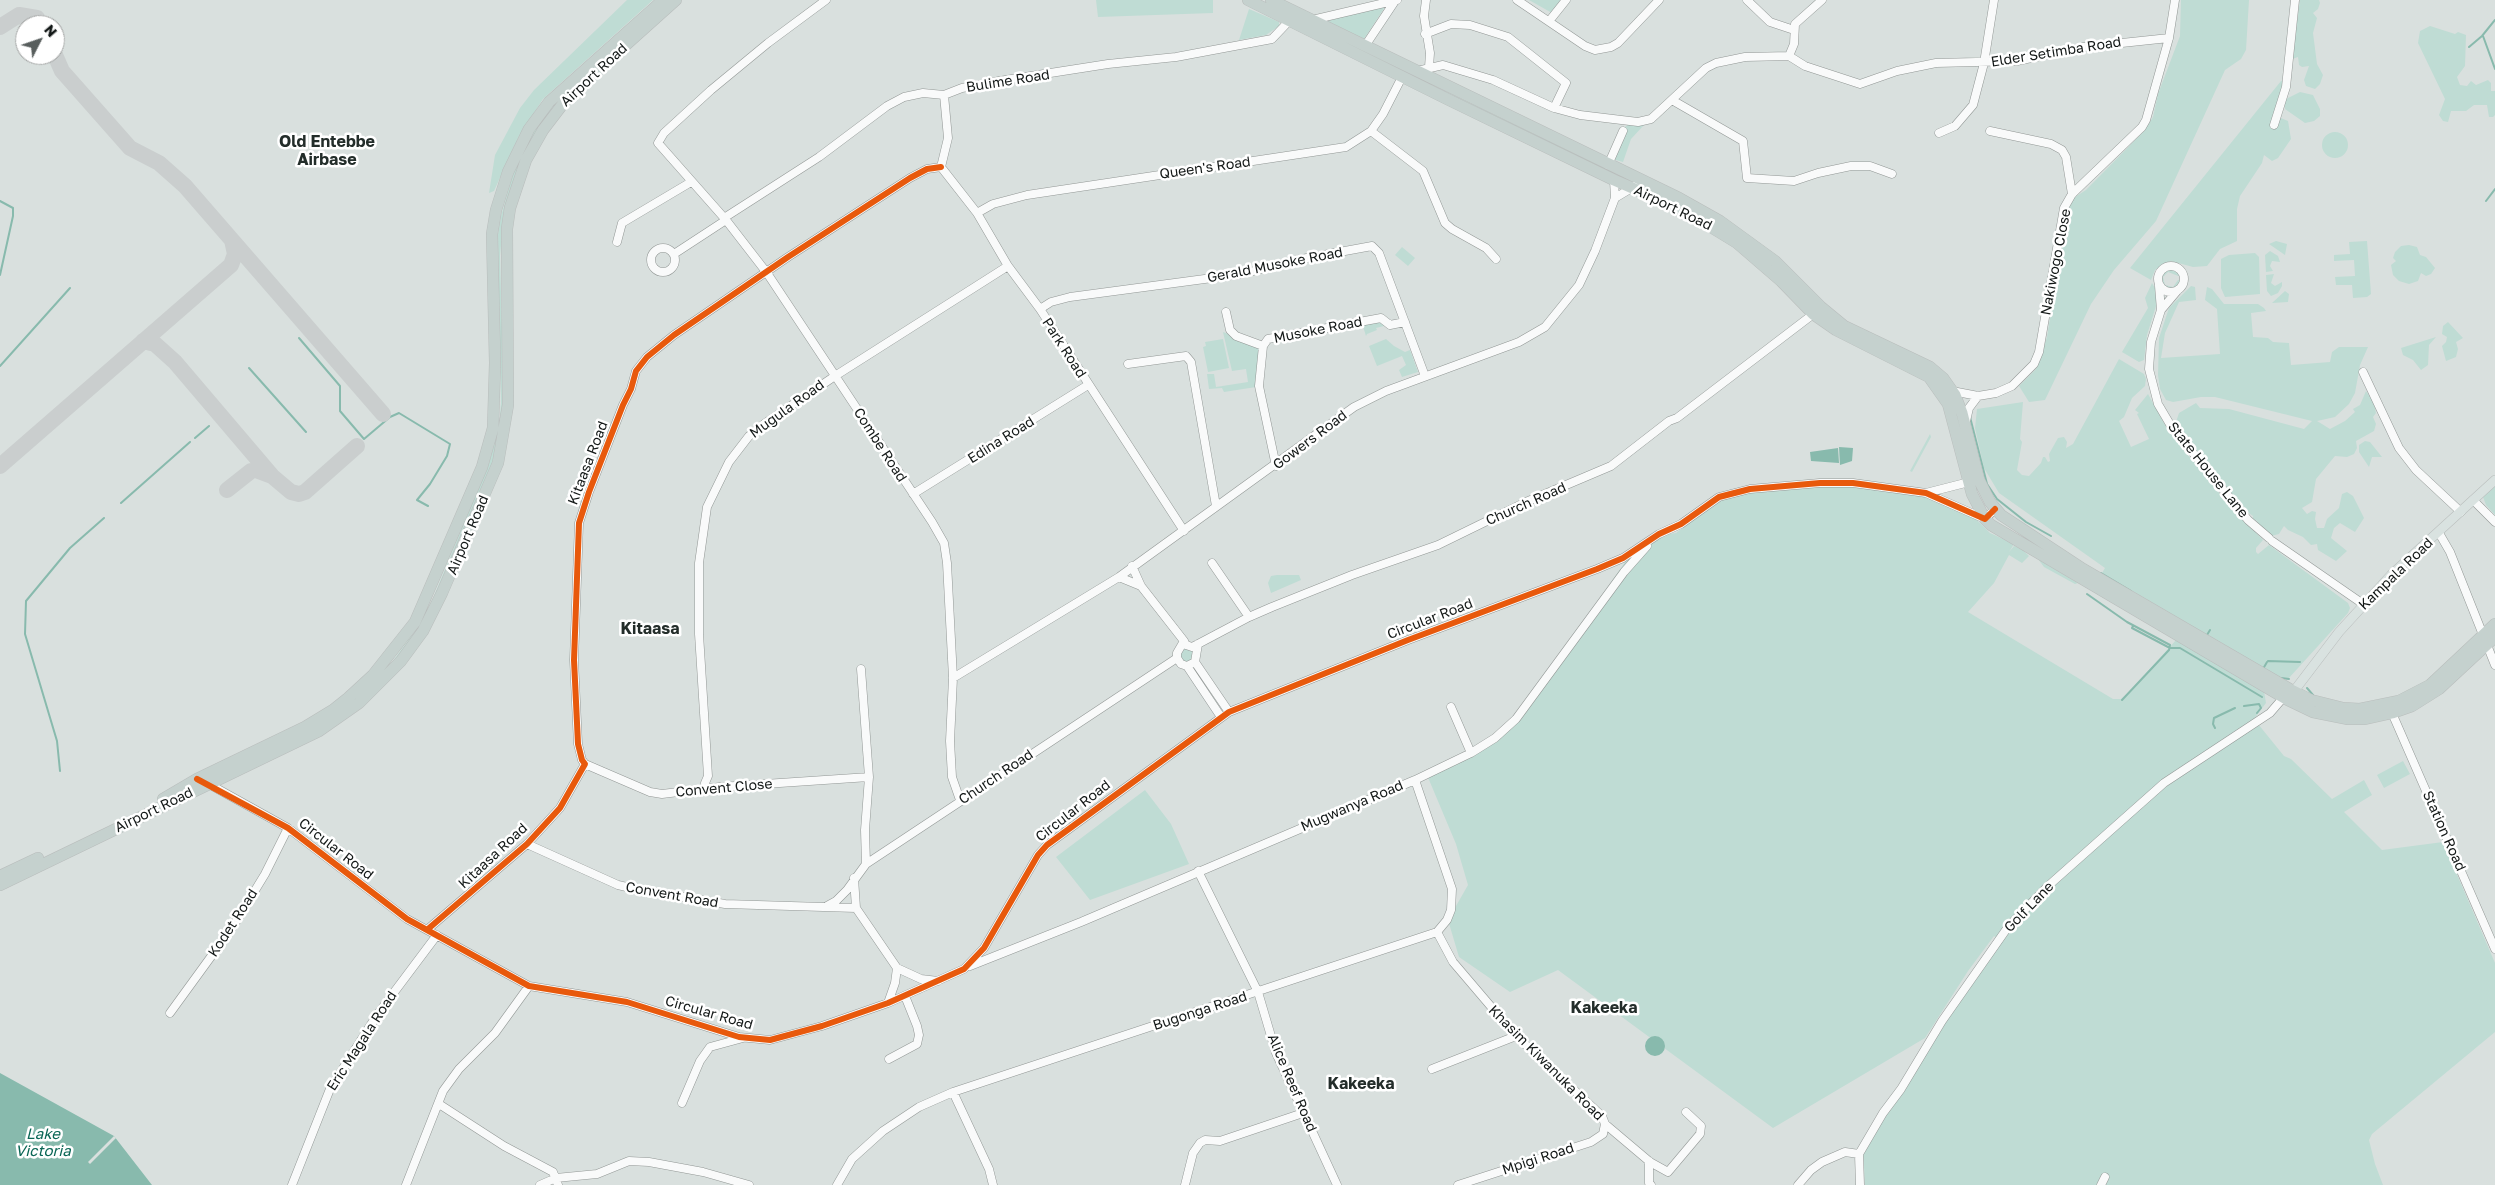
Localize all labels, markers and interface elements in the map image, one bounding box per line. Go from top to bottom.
north arrow [15,15,65,65]
text: N [41,21,61,40]
street label: Elder Setimba Road [1990,33,2122,71]
street label: Airport Road [557,40,631,110]
street label: Bulime Road [965,66,1051,96]
district label: Old Entebbe Airbase [279,132,375,170]
street label: Queen's Road [1158,153,1252,183]
street label: Airport Road [1631,182,1715,234]
street label: Nakiwogo Close [2037,207,2075,317]
street label: Gerald Musoke Road [1206,244,1344,286]
street label: Musoke Road [1272,313,1364,347]
street label: Park Road [1038,315,1090,381]
street label: Mugula Road [747,376,827,442]
street label: Combe Road [850,405,910,485]
street label: Gowers Road [1270,407,1350,473]
street label: Edina Road [965,413,1037,467]
street label: Kitaasa Road [564,419,612,507]
street label: State House Lane [2164,419,2252,521]
street label: Church Road [1483,479,1569,529]
street label: Airport Road [444,493,492,577]
street label: Kampala Road [2355,534,2437,614]
street label: Circular Road [1385,595,1475,643]
district label: Kitaasa [620,619,680,639]
street label: Church Road [956,746,1036,808]
street label: Convent Close [675,775,773,801]
street label: Circular Road [1032,777,1114,845]
street label: Mugwanya Road [1298,777,1406,835]
street label: Airport Road [112,784,196,836]
street label: Station Road [2419,788,2469,874]
street label: Circular Road [295,815,377,883]
street label: Kitaasa Road [455,820,531,892]
street label: Golf Lane [2001,878,2057,936]
street label: Convent Road [624,879,720,911]
street label: Kodet Road [205,886,261,960]
street label: Eric Magala Road [323,988,401,1094]
street label: Bugonga Road [1151,988,1249,1034]
street label: Circular Road [663,992,755,1034]
district label: Kakeeka [1571,998,1637,1018]
street label: Khasim Kiwanuka Road [1485,1002,1607,1124]
street label: Alice Reef Road [1264,1031,1320,1135]
district label: Kakeeka [1328,1074,1394,1094]
water label: Lake Victoria [15,1125,71,1160]
street label: Mpigi Road [1500,1139,1576,1179]

